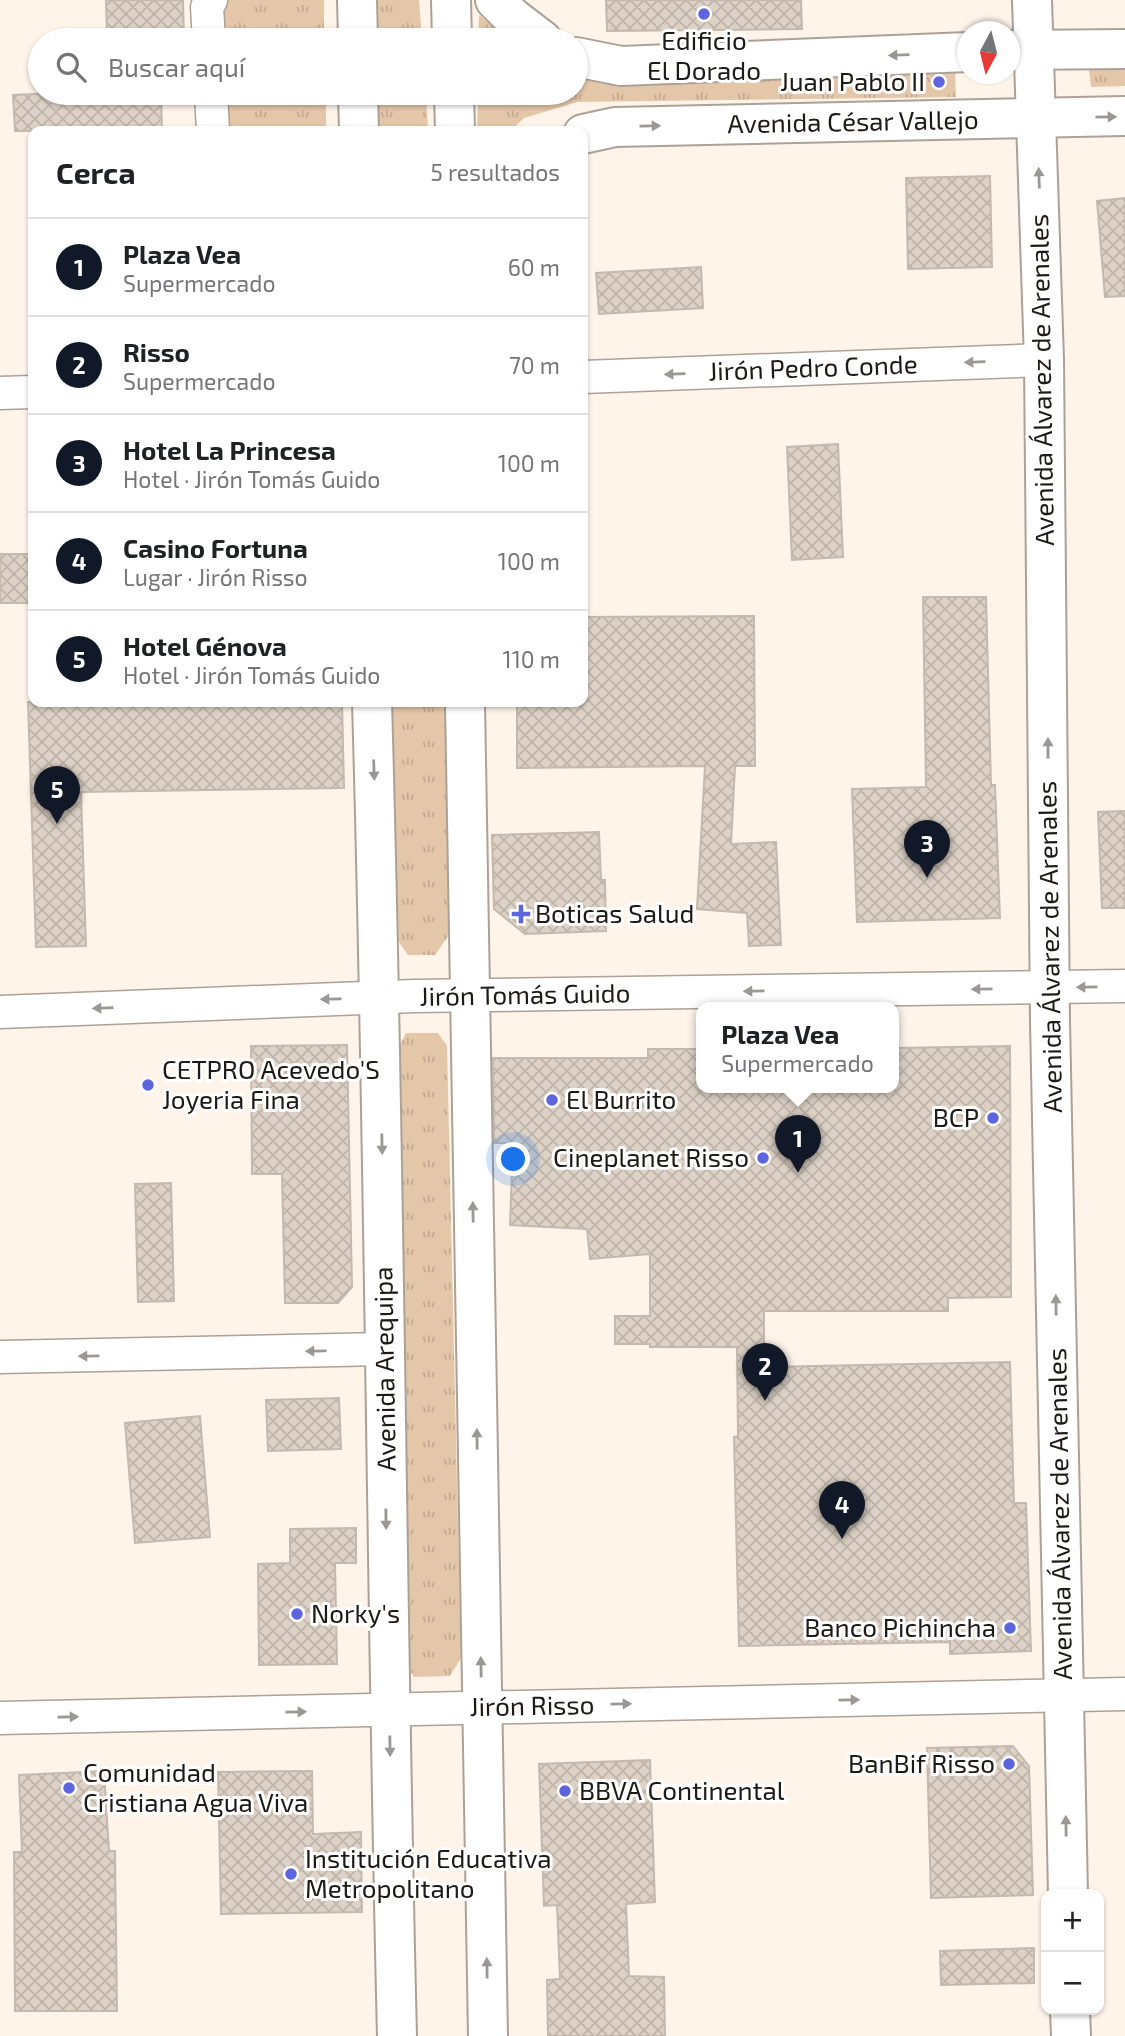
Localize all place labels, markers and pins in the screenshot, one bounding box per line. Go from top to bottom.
marker: Edificio El Dorado [696,6,712,22]
place label: Edificio El Dorado [647,24,761,85]
place label: Juan Pablo II [780,65,925,96]
marker: Juan Pablo II [931,74,947,90]
pin: 5 [34,766,80,824]
pin: 3 [904,820,950,878]
place label: Boticas Salud [535,897,695,928]
marker: Boticas Salud [513,906,529,922]
place label: CETPRO Acevedo'S Joyeria Fina [162,1053,380,1114]
marker: CETPRO Acevedo'S Joyeria Fina [140,1077,156,1093]
place label: El Burrito [566,1083,676,1114]
marker: El Burrito [544,1092,560,1108]
place label: BCP [933,1101,979,1132]
marker: BCP [985,1110,1001,1126]
pin: 1 [775,1115,821,1173]
place label: Cineplanet Risso [553,1141,749,1172]
marker: Cineplanet Risso [755,1150,771,1166]
pin: 2 [742,1343,788,1401]
pin: 4 [819,1481,865,1539]
place label: Norky's [311,1597,400,1628]
marker: Norky's [289,1606,305,1622]
place label: Banco Pichincha [804,1611,996,1642]
marker: Banco Pichincha [1002,1620,1018,1636]
place label: BanBif Risso [848,1747,995,1778]
place label: Comunidad Cristiana Agua Viva [83,1756,308,1817]
marker: BanBif Risso [1001,1756,1017,1772]
place label: BBVA Continental [579,1774,785,1805]
marker: Comunidad Cristiana Agua Viva [61,1780,77,1796]
marker: BBVA Continental [557,1783,573,1799]
place label: Institución Educativa Metropolitano [305,1842,552,1903]
marker: Institución Educativa Metropolitano [283,1866,299,1882]

